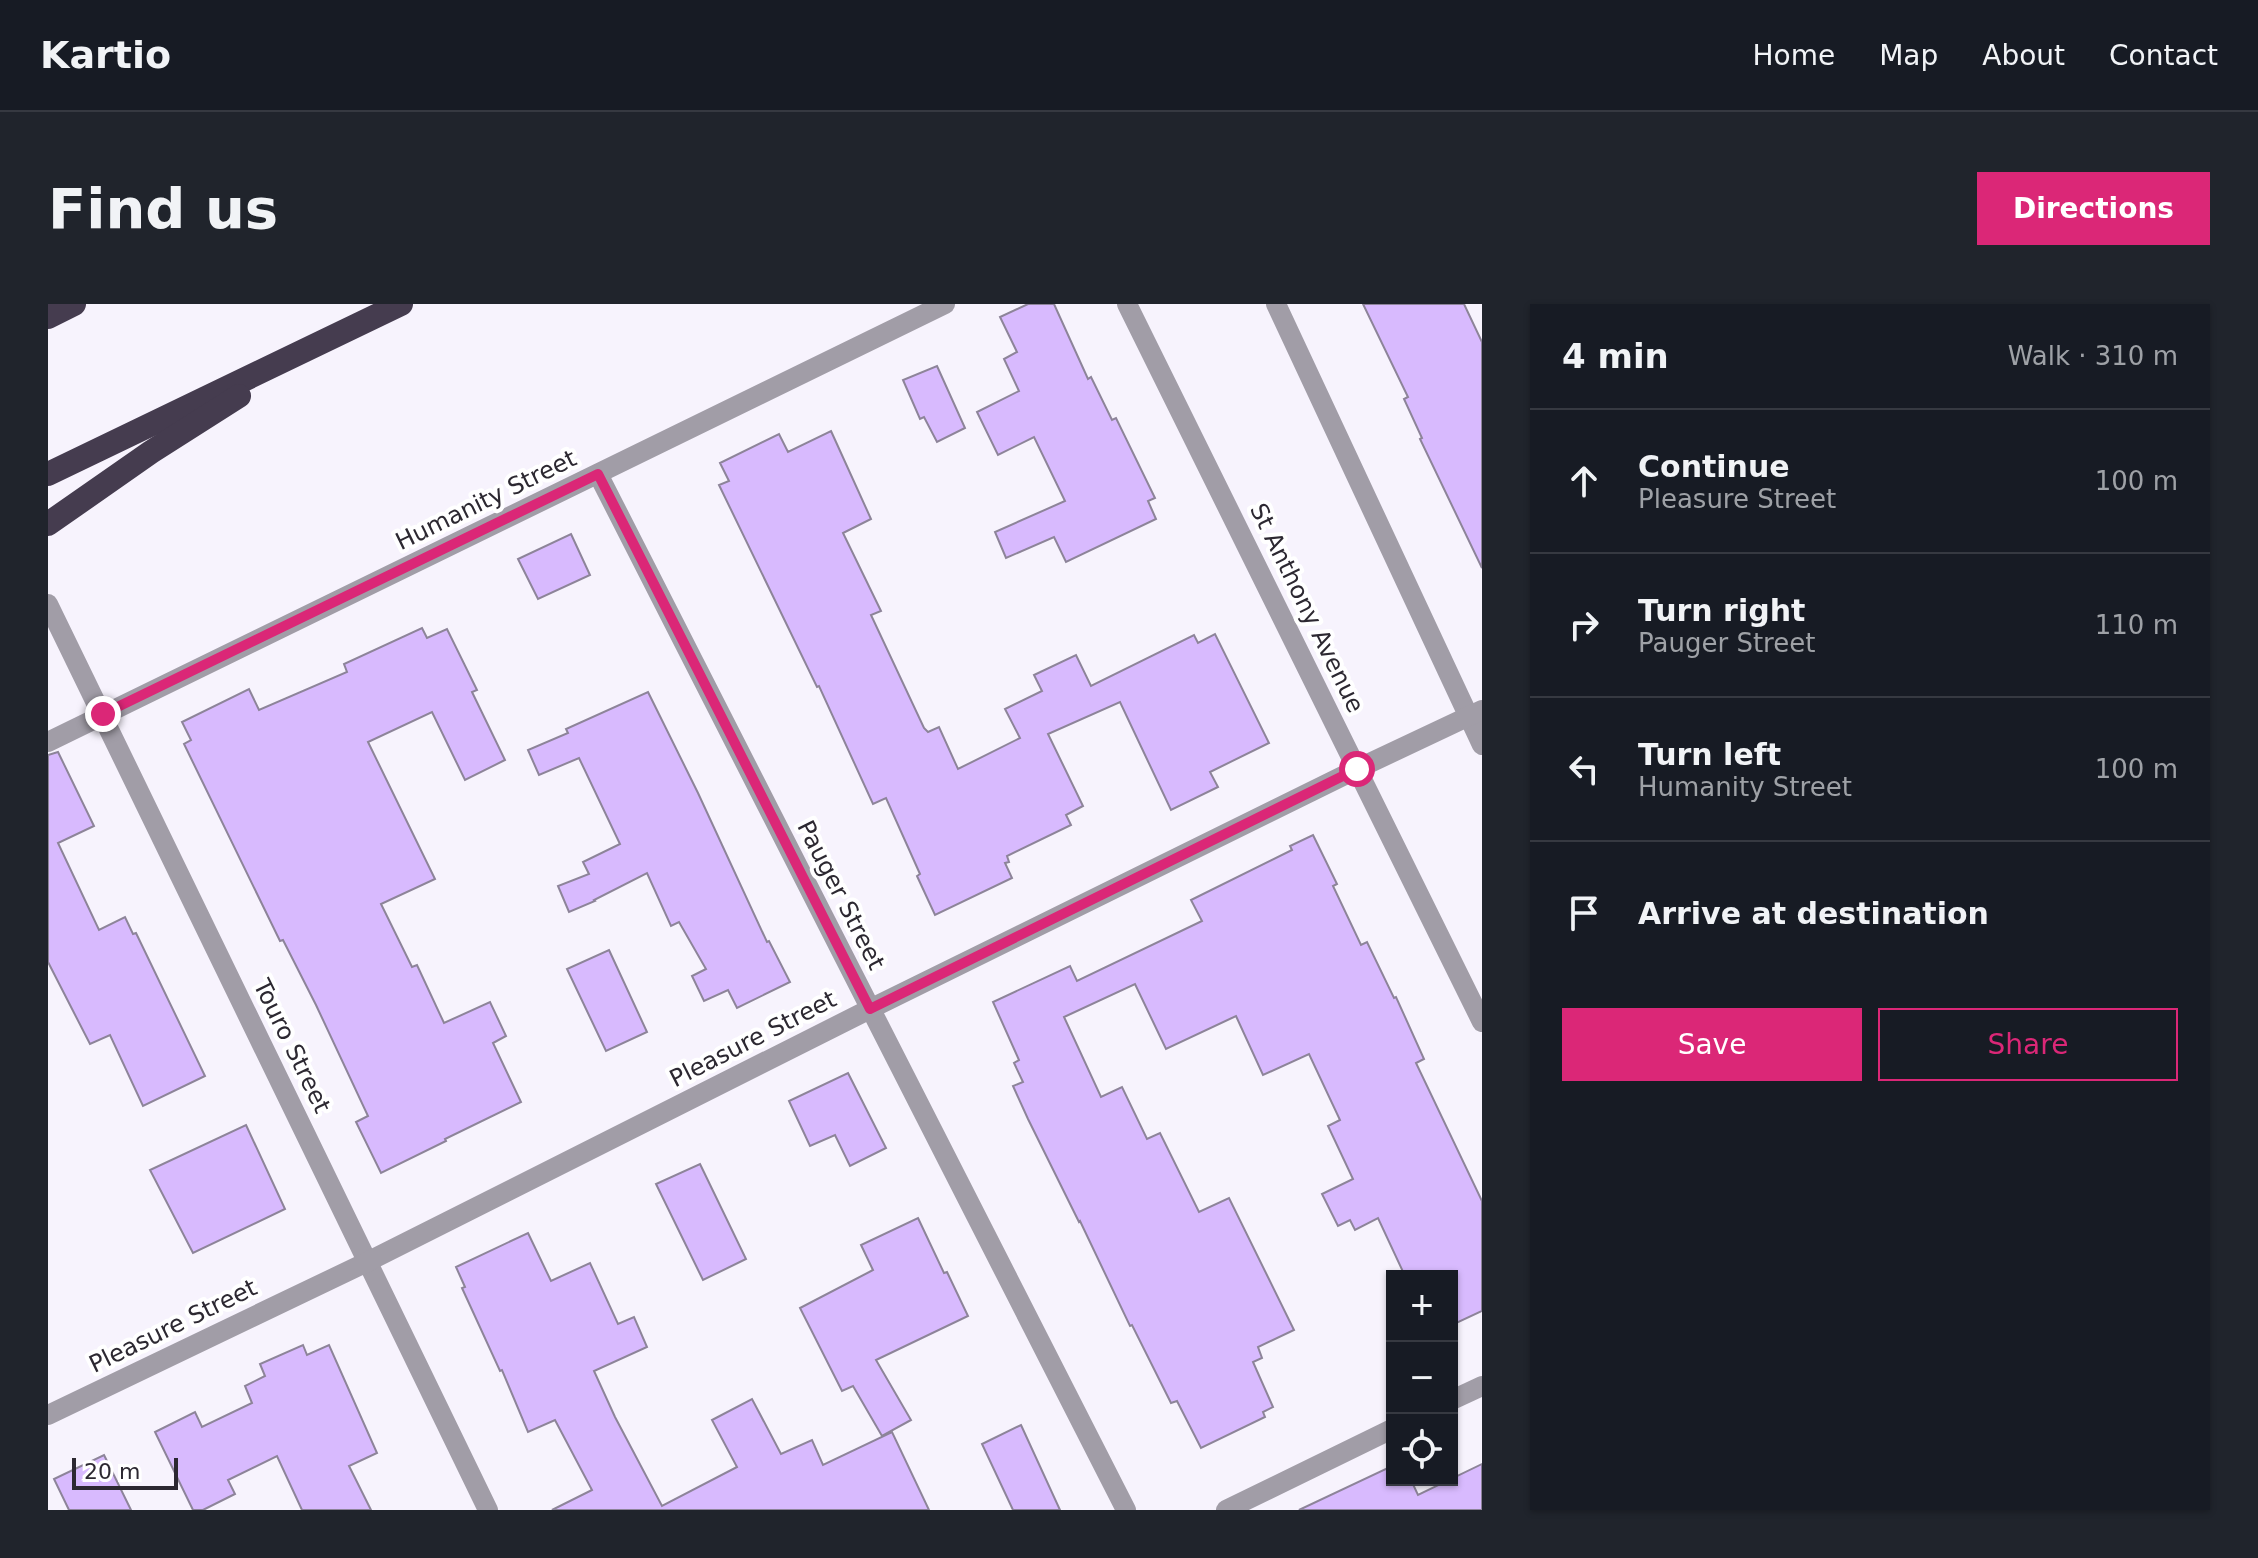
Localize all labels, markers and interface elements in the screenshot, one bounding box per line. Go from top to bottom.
text: Kartio [40,33,171,77]
text: Home [1752,39,1835,72]
text: Map [1879,39,1938,72]
text: About [1982,39,2065,72]
text: Contact [2109,39,2218,72]
button: Directions [1977,172,2210,245]
text: Find us [48,176,278,241]
text: 4 min [1562,336,1669,376]
text: Walk · 310 m [2008,341,2178,371]
street label: Humanity Street [391,444,581,556]
text: Continue [1638,449,1790,484]
icon: ahead [1562,459,1606,503]
text: 100 m [2095,466,2178,496]
text: Pleasure Street [1638,484,1836,514]
street label: St Anthony Avenue [1244,499,1370,717]
text: Turn right [1638,593,1805,628]
icon: right [1562,603,1606,647]
text: 110 m [2095,610,2178,640]
text: Pauger Street [1638,628,1815,658]
route end [85,696,121,732]
text: Turn left [1638,737,1781,772]
icon: left [1562,747,1606,791]
route start [1339,751,1375,787]
text: 100 m [2095,754,2178,784]
text: Humanity Street [1638,772,1852,802]
street label: Pauger Street [791,816,891,974]
icon: arrive [1562,891,1606,935]
text: Arrive at destination [1638,896,1989,931]
street label: Touro Street [247,974,336,1117]
street label: Pleasure Street [665,985,841,1093]
button: Save [1562,1008,1862,1081]
button: Share [1878,1008,2178,1081]
map controls [1386,1270,1458,1486]
button: + [1386,1270,1458,1342]
street label: Pleasure Street [85,1273,261,1379]
button: − [1386,1342,1458,1414]
button: locate [1386,1414,1458,1486]
scale bar [72,1454,178,1490]
text: 20 m [84,1459,140,1484]

